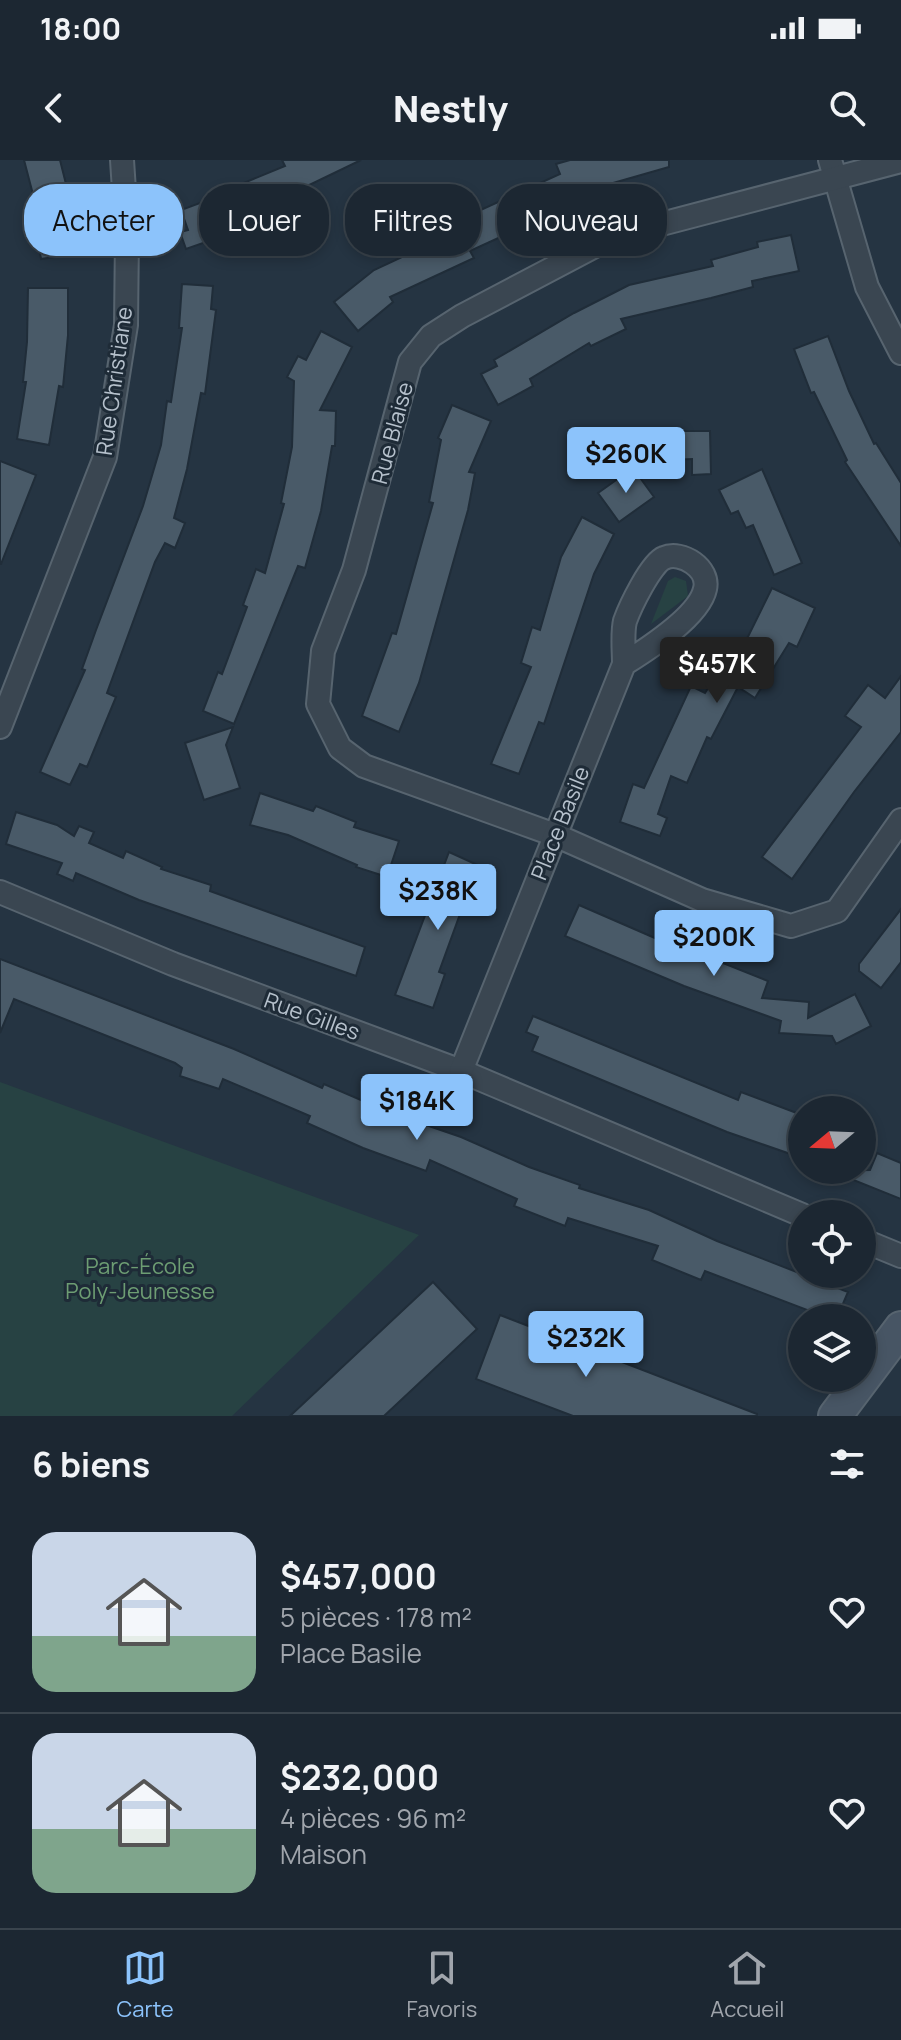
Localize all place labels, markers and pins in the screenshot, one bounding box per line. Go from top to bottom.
pin: $260K [570,427,682,495]
pin: $457K [661,637,773,705]
pin: $238K [382,864,494,932]
pin: $200K [658,910,770,978]
pin: $184K [361,1074,473,1142]
pin: $232K [530,1311,642,1379]

